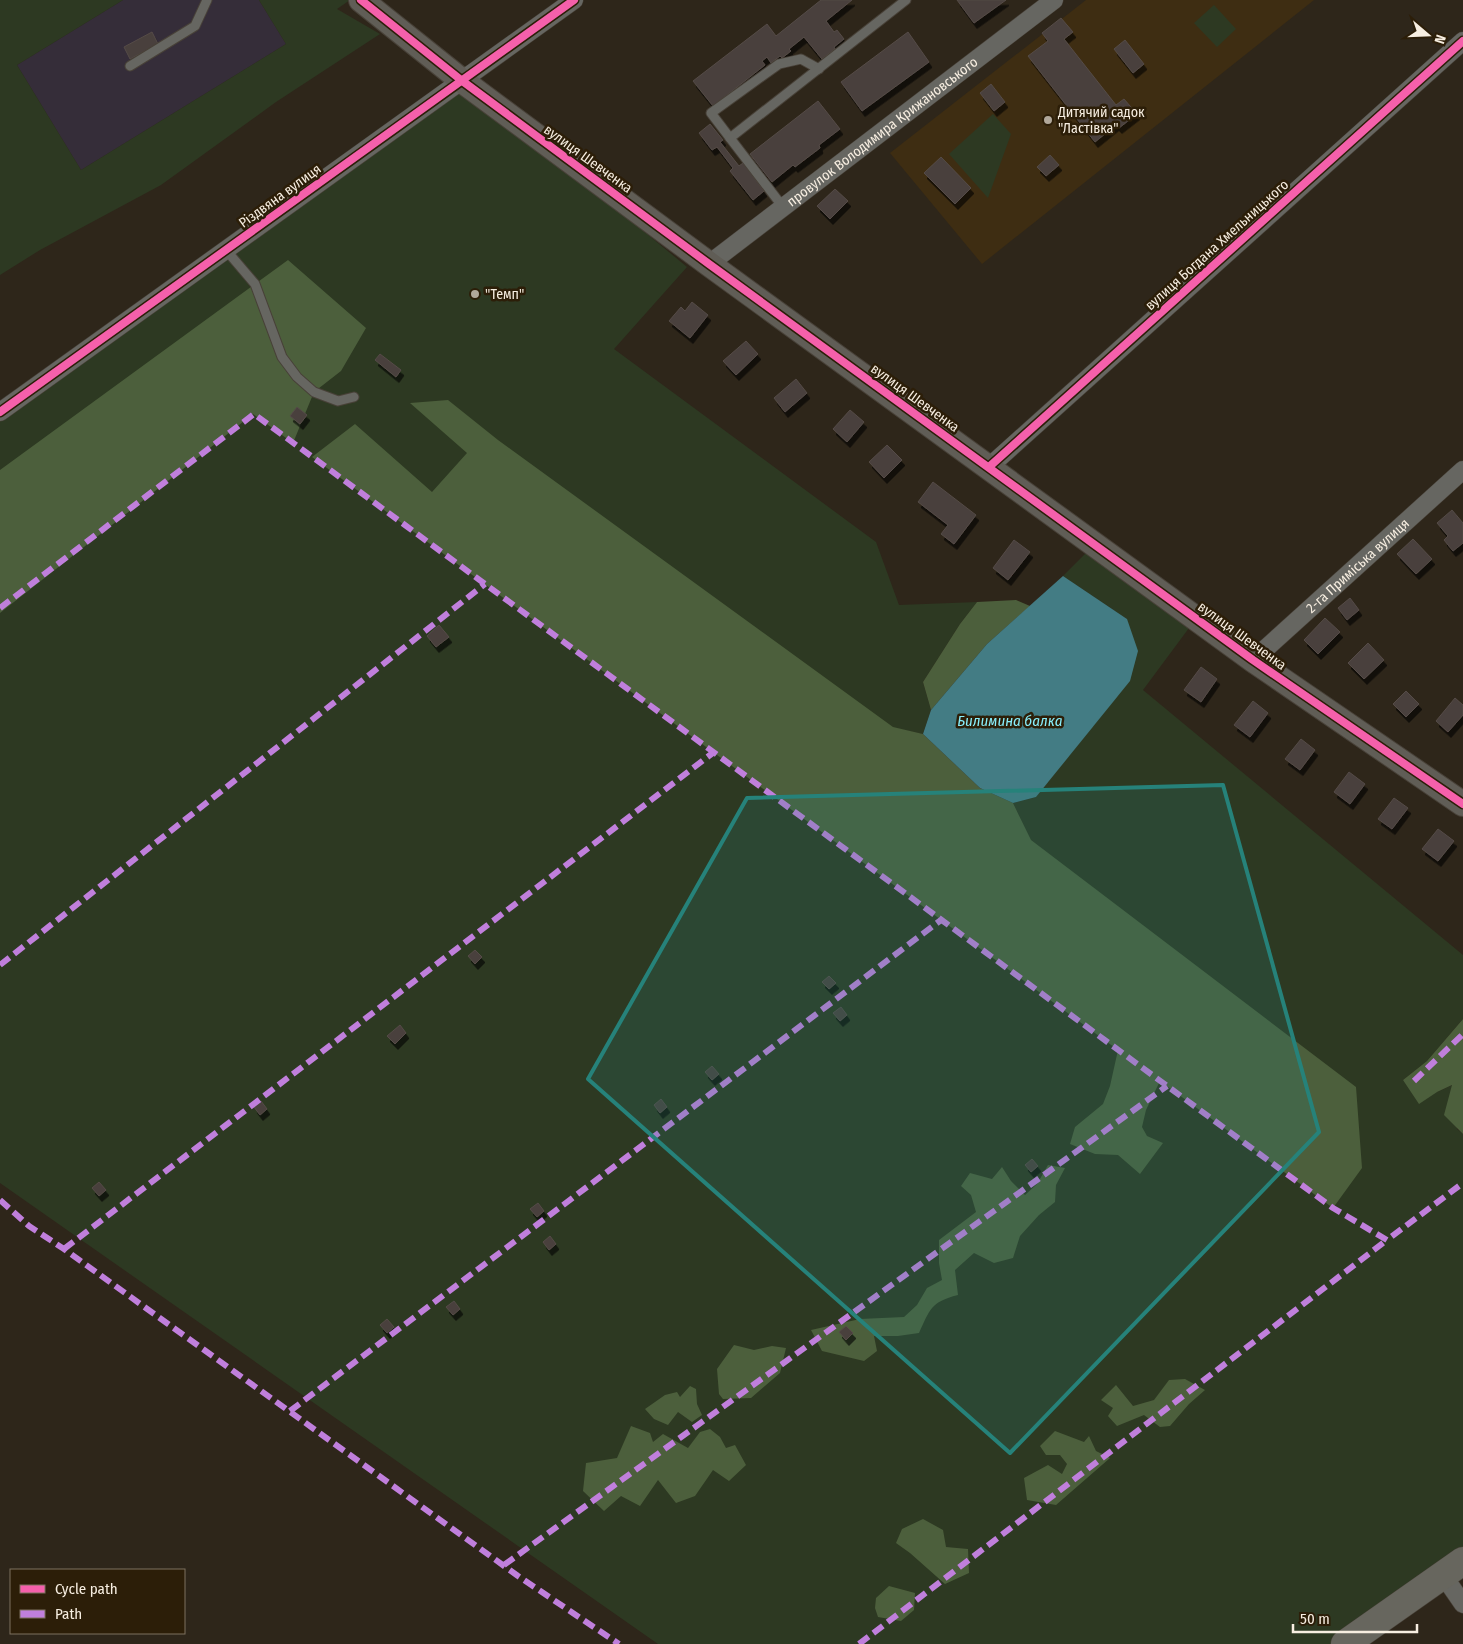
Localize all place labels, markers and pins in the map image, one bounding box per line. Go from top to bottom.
place label: Дитячий садок "Ластівка" [1057,104,1145,137]
marker: Дитячий садок "Ластівка" [1042,114,1054,126]
place label: "Темп" [485,286,524,303]
marker: "Темп" [469,288,481,300]

